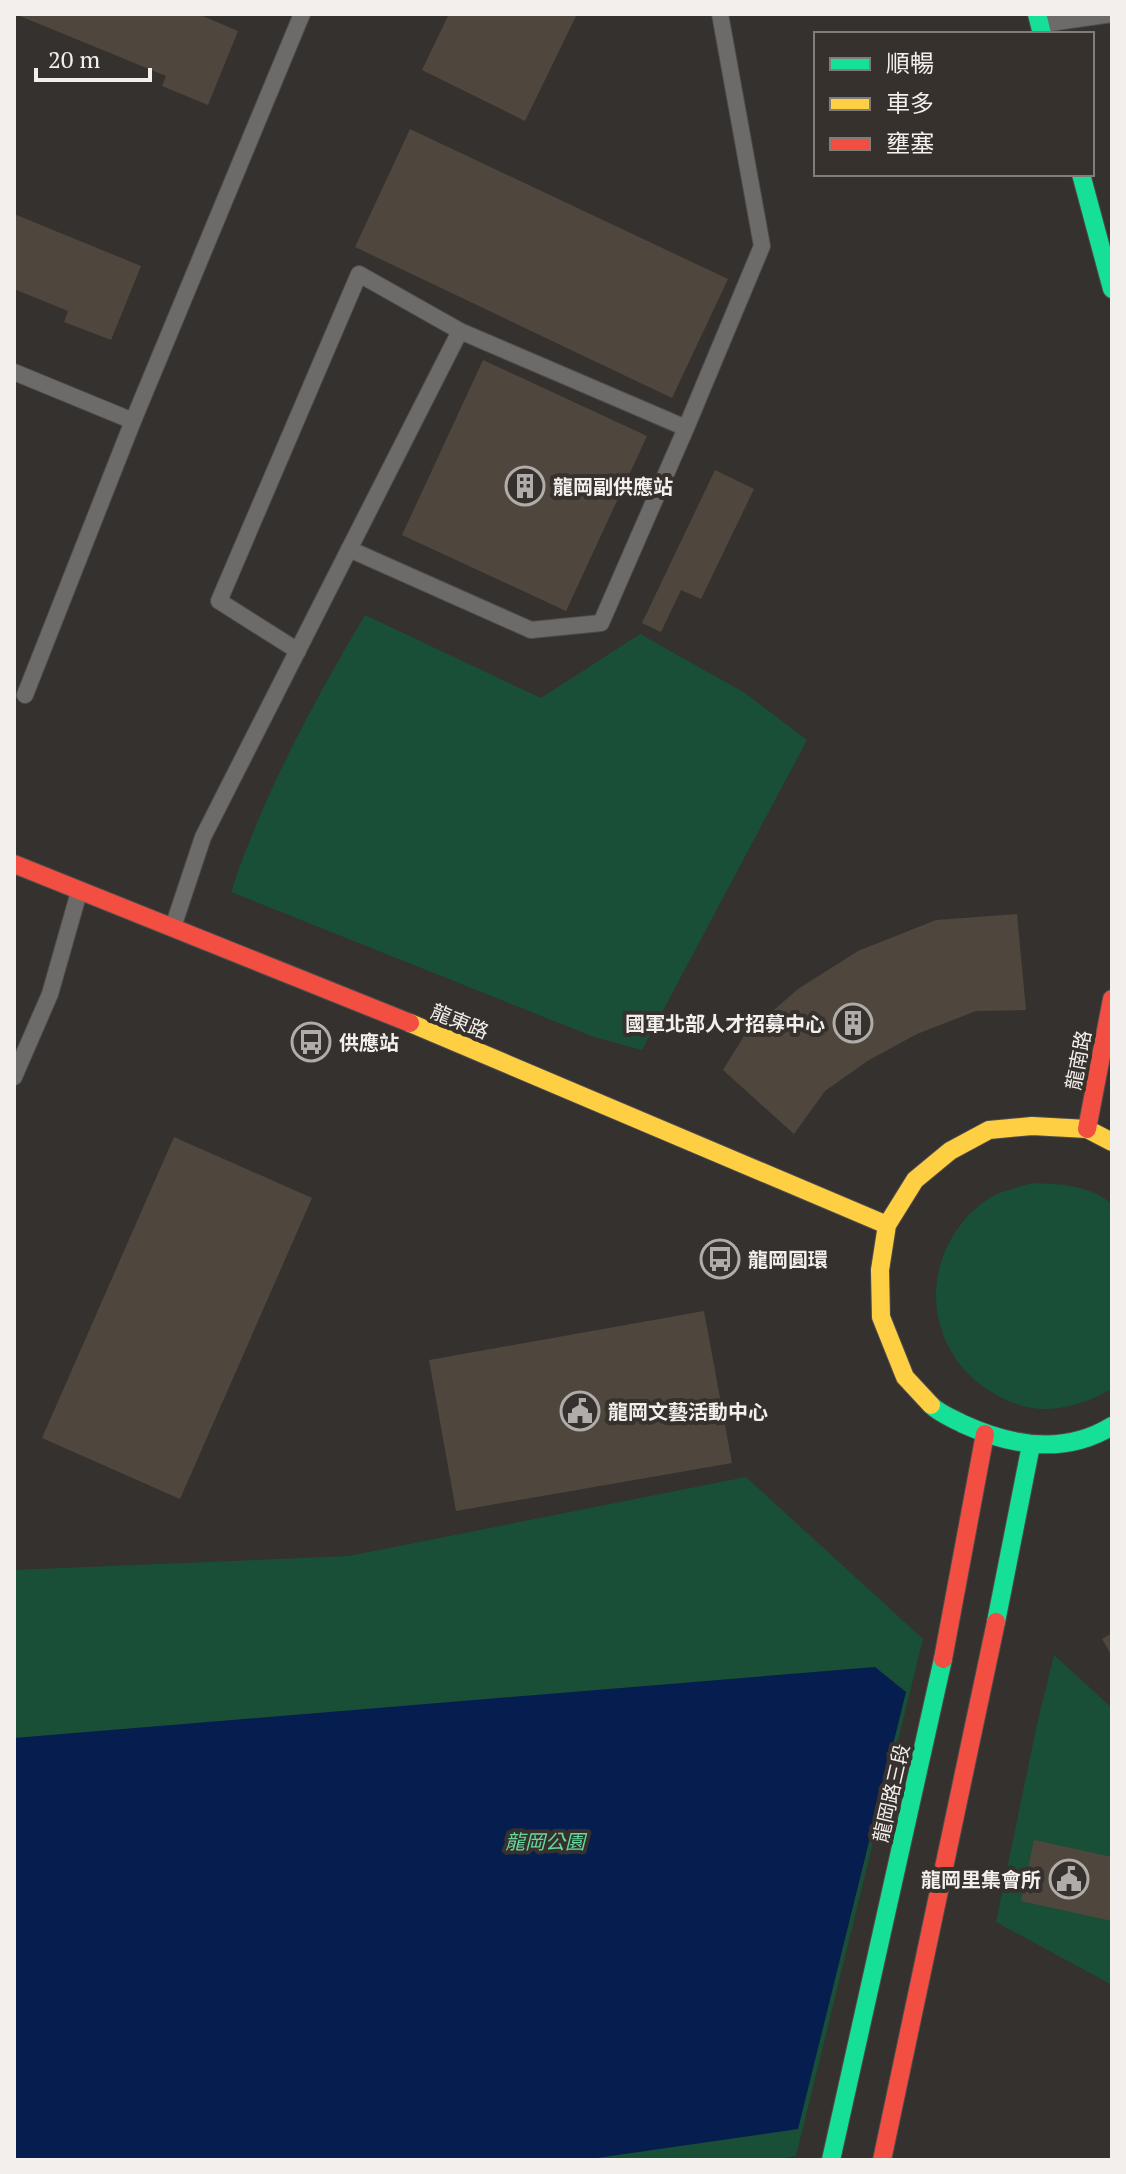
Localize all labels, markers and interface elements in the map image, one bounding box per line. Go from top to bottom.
scale bar [36,32,150,82]
legend [814,32,1094,176]
text: 20 m [48,43,100,75]
text: 順暢 [886,47,934,79]
text: 車多 [886,87,934,119]
text: 壅塞 [886,127,934,159]
building icon: 龍岡副供應站 [504,465,546,507]
place label: 龍岡副供應站 [553,473,673,500]
street label: 龍東路 [427,997,493,1045]
building icon: 國軍北部人才招募中心 [832,1002,874,1044]
place label: 國軍北部人才招募中心 [625,1010,825,1037]
bus stop icon: 供應站 [290,1021,332,1063]
street label: 龍南路 [1059,1028,1097,1092]
place label: 供應站 [339,1029,399,1056]
bus stop icon: 龍岡圓環 [699,1238,741,1280]
place label: 龍岡圓環 [748,1246,828,1273]
public building icon: 龍岡文藝活動中心 [559,1390,601,1432]
place label: 龍岡文藝活動中心 [608,1398,768,1425]
street label: 龍岡路三段 [867,1741,915,1845]
park label: 龍岡公園 [505,1828,588,1855]
public building icon: 龍岡里集會所 [1048,1858,1090,1900]
place label: 龍岡里集會所 [921,1866,1041,1893]

